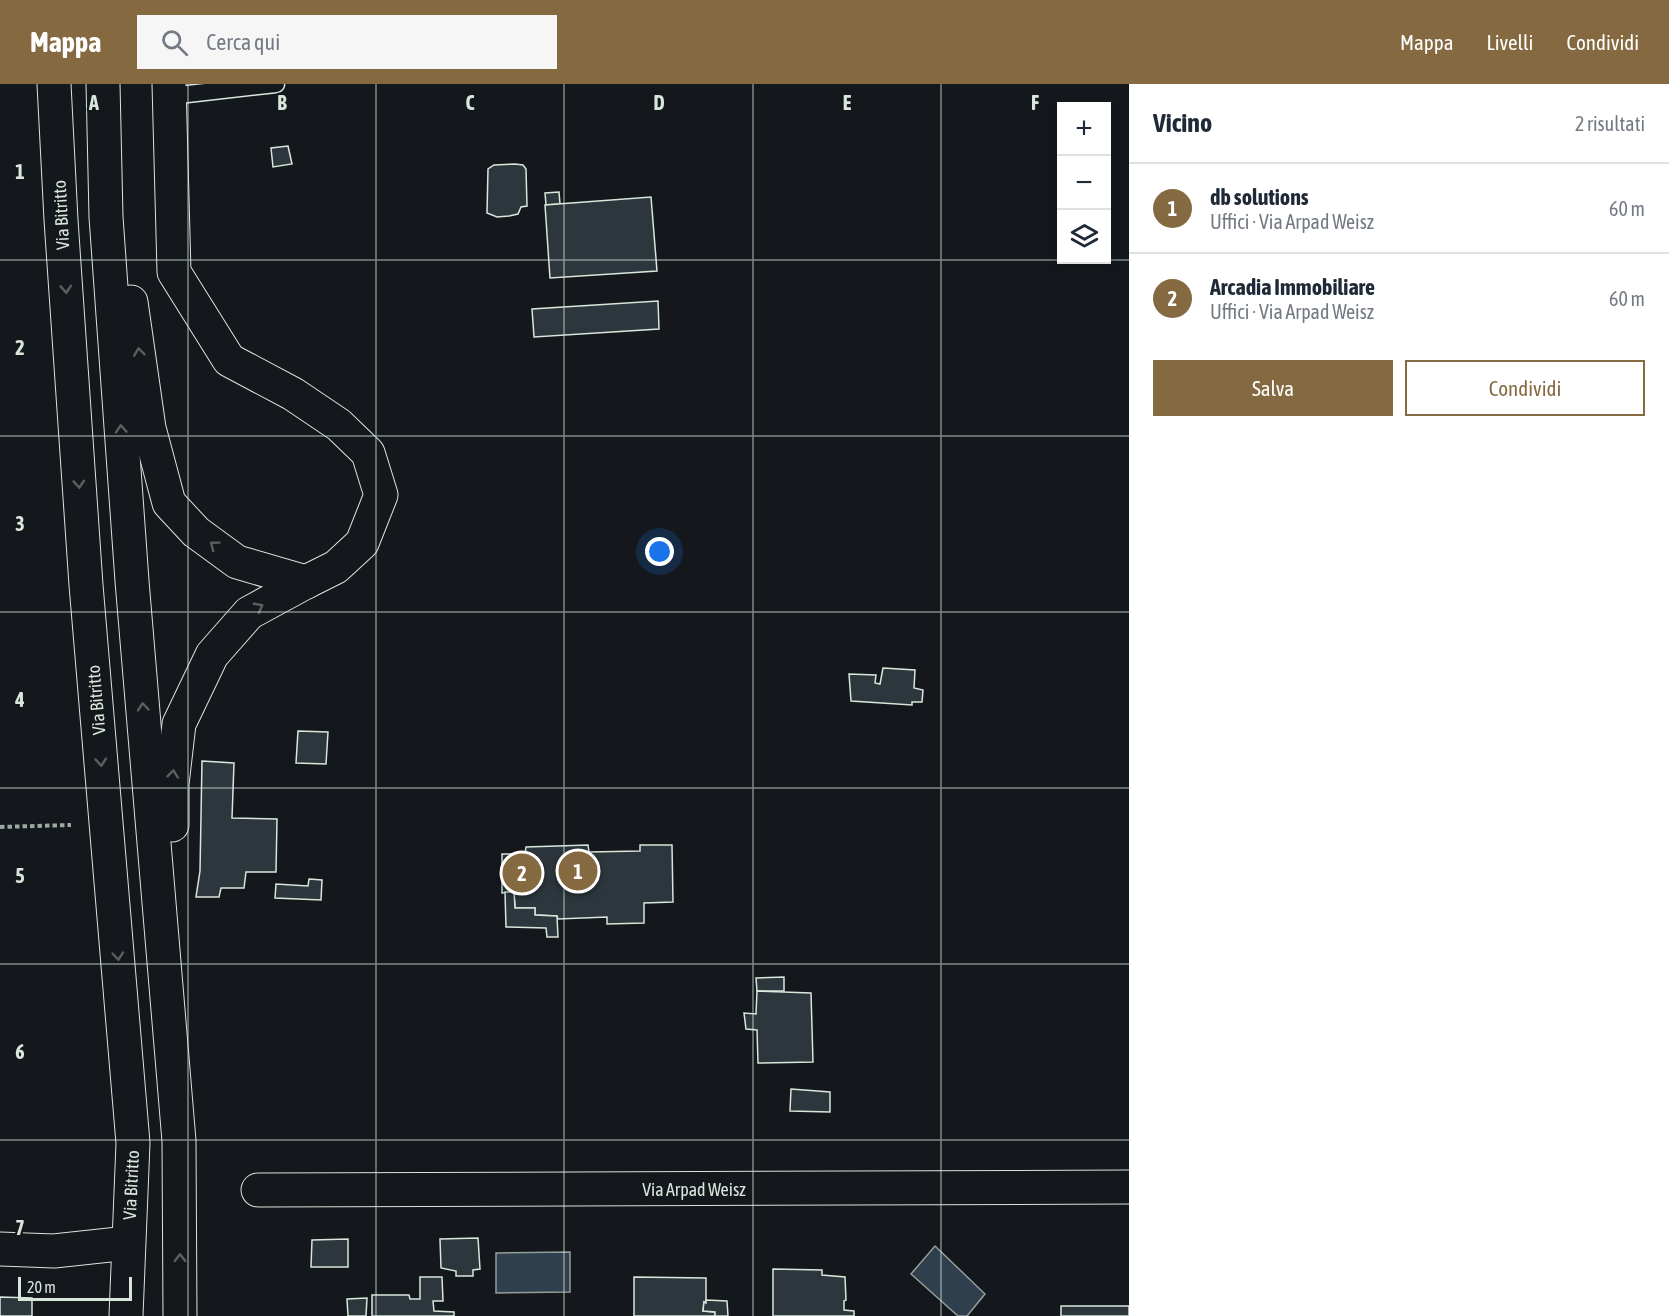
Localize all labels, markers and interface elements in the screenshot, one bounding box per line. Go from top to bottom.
search box [137,15,557,69]
text: Mappa [30,26,101,58]
icon: search [158,26,191,59]
text: Cerca qui [206,29,280,55]
text: Mappa [1400,30,1454,54]
text: Livelli [1487,30,1533,54]
text: Condividi [1566,30,1639,54]
text: A [88,91,99,114]
text: B [277,91,287,114]
text: C [466,91,475,114]
text: D [653,91,665,114]
text: E [843,91,852,114]
text: F [1031,91,1039,114]
map controls [1057,102,1111,264]
button: + [1057,102,1111,156]
text: Vicino [1153,108,1212,138]
text: 2 risultati [1575,112,1645,135]
button: − [1057,156,1111,210]
text: 1 [15,160,25,183]
street label: Via Bitritto [49,180,73,250]
text: db solutions [1210,184,1309,210]
text: 1 [1168,197,1177,220]
text: 60 m [1609,197,1645,220]
button: layers [1057,210,1111,264]
text: Uffici · Via Arpad Weisz [1210,210,1374,233]
text: Arcadia Immobiliare [1210,274,1375,300]
one-way arrow [59,285,72,294]
text: 2 [1168,287,1177,310]
text: 60 m [1609,287,1645,310]
text: Uffici · Via Arpad Weisz [1210,300,1374,323]
text: 2 [15,336,25,359]
one-way arrow [134,348,146,357]
button: Salva [1153,360,1393,416]
button: Condividi [1405,360,1645,416]
one-way arrow [115,424,128,433]
one-way arrow [72,479,85,488]
text: 3 [15,512,25,535]
your location [645,537,674,566]
one-way arrow [210,541,221,552]
one-way arrow [253,603,264,614]
street label: Via Bitritto [83,664,109,736]
text: 4 [14,688,25,711]
one-way arrow [137,703,150,712]
one-way arrow [94,757,107,766]
one-way arrow [166,770,179,779]
pin: 1 [558,848,598,894]
pin: 2 [502,850,542,896]
text: 5 [15,864,25,887]
one-way arrow [111,952,124,961]
text: 6 [15,1040,25,1063]
street label: Via Bitritto [119,1150,143,1220]
street label: Via Arpad Weisz [642,1179,746,1200]
text: 7 [15,1216,25,1239]
one-way arrow [174,1253,186,1262]
scale bar [18,1274,132,1302]
text: 20 m [27,1278,56,1296]

